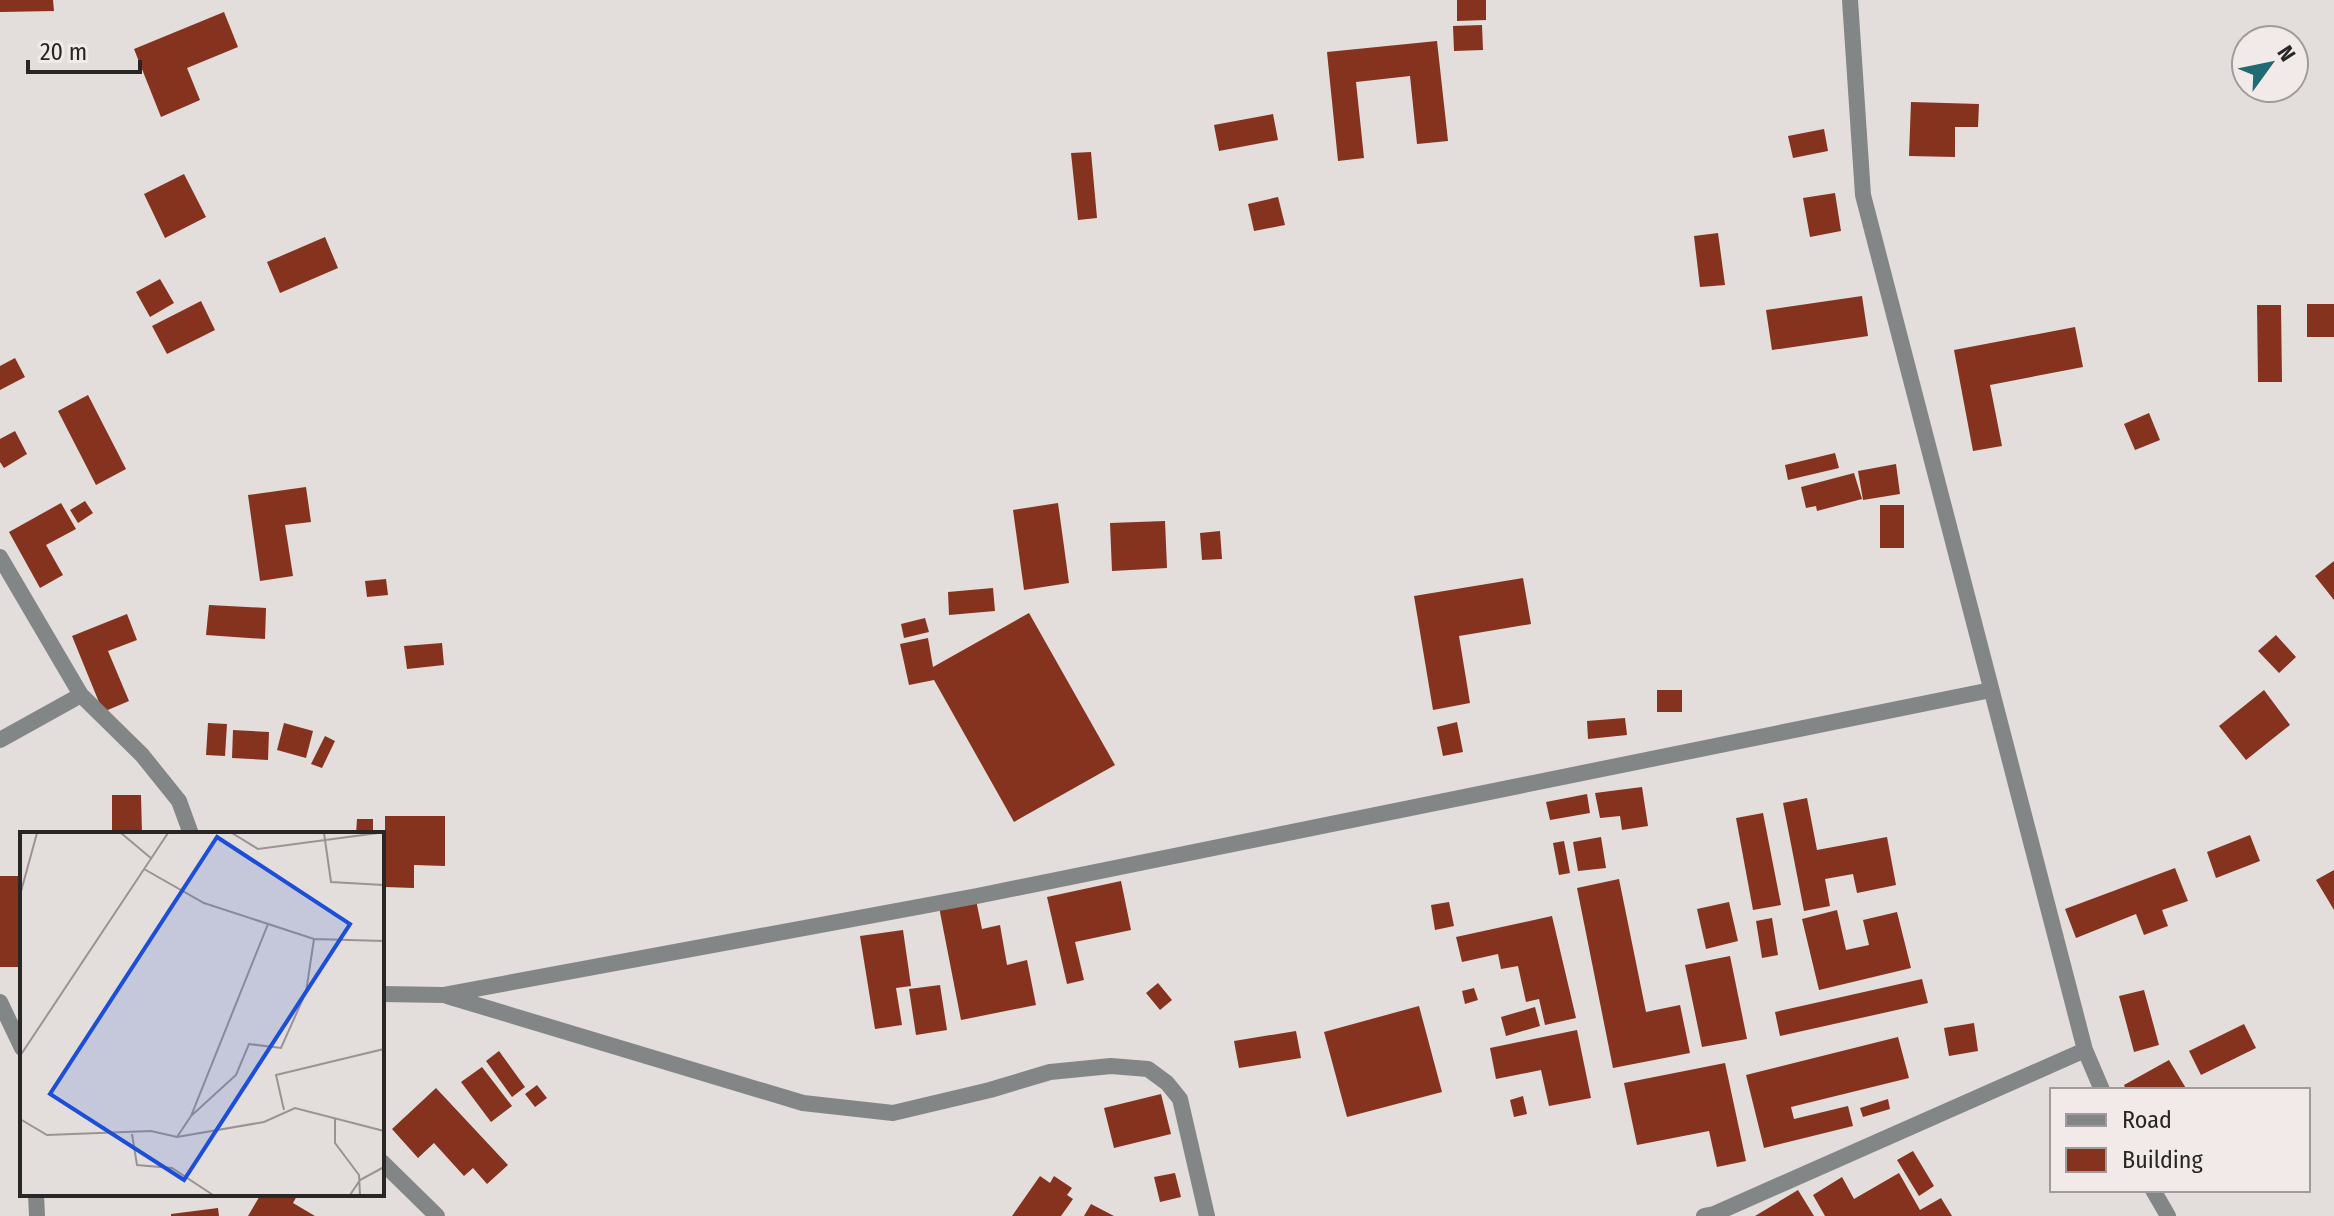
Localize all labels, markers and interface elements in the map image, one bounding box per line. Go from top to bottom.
scale bar [28,24,140,74]
north arrow [2230,24,2310,104]
text: 20 m [40,38,87,66]
text: N [2271,40,2301,66]
inset map [20,832,384,1196]
legend [2050,1088,2310,1192]
text: Road [2122,1106,2172,1134]
text: Building [2122,1146,2204,1174]

